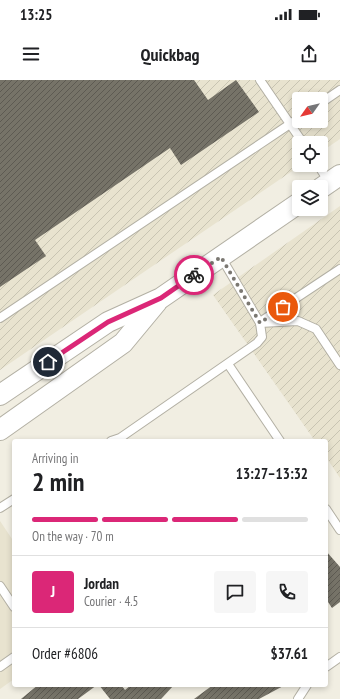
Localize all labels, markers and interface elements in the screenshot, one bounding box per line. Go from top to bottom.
text: 13:25 [20,5,52,24]
icon: menu [20,43,42,65]
text: Quickbag [140,43,200,66]
icon: share [298,43,320,65]
north arrow [292,92,328,128]
map controls [292,92,328,216]
button: locate [292,136,328,172]
button: layers [292,180,328,216]
courier [174,255,214,295]
icon: bike [183,264,205,286]
pin [266,290,300,324]
icon: bag [272,296,294,318]
pin [31,345,65,379]
icon: home [37,351,59,373]
text: Arriving in [32,450,79,467]
text: 13:27–13:32 [236,464,308,483]
text: 2 min [32,465,85,498]
text: On the way · 70 m [32,528,114,545]
button: chat [214,571,256,613]
button: phone [266,571,308,613]
text: Jordan [84,574,119,593]
text: J [51,582,55,601]
text: Courier · 4.5 [84,593,138,610]
text: Order #6806 [32,644,98,663]
text: $37.61 [270,644,308,663]

